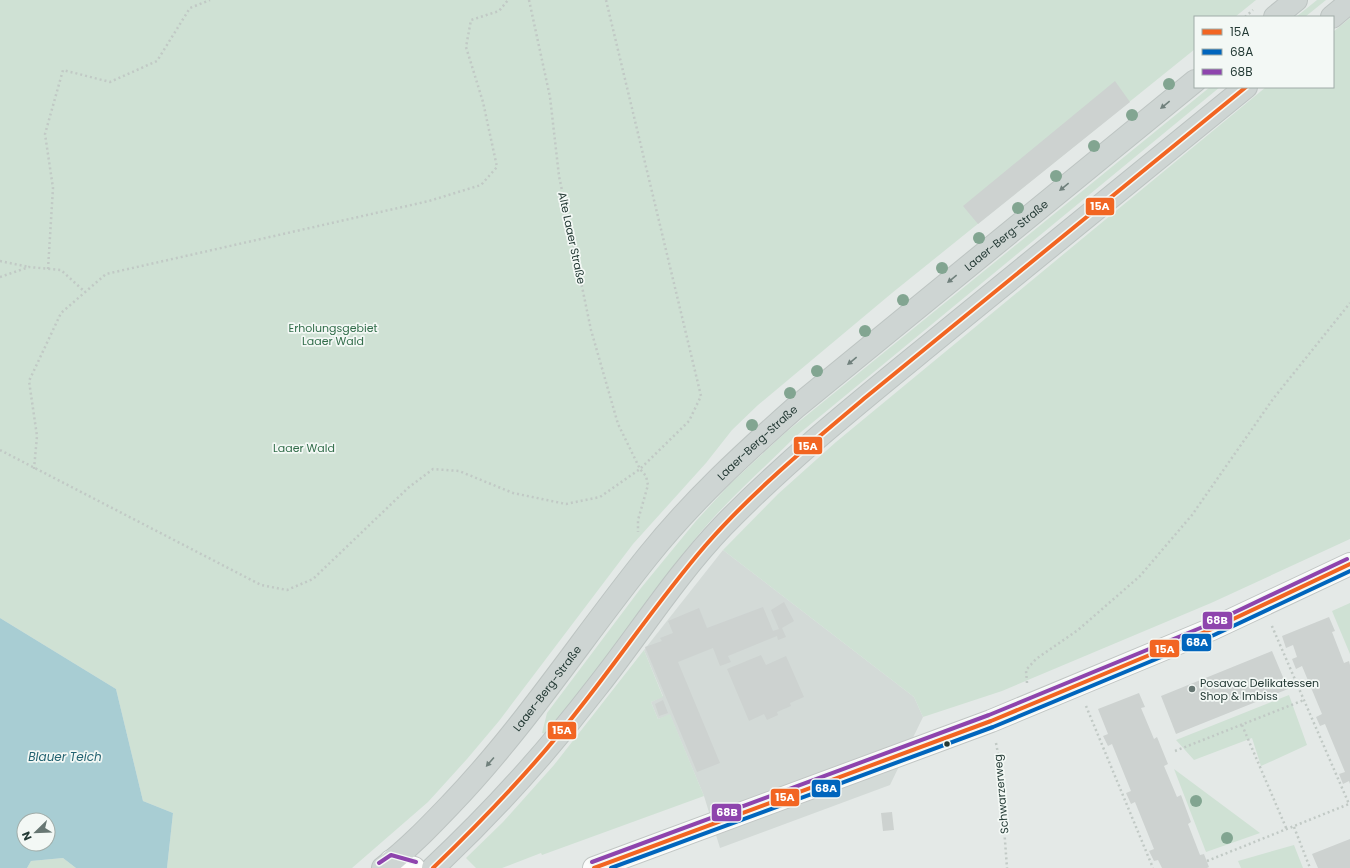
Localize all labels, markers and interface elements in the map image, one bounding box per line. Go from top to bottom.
legend [1194,16,1334,88]
text: 15A [1230,23,1249,40]
text: 68A [1230,43,1253,60]
text: 68B [1230,63,1253,80]
one-way arrow [1159,101,1170,110]
one-way arrow [1058,183,1069,192]
street label: Alte Laaer Straße [554,191,590,286]
street label: Laaer-Berg-Straße [961,196,1052,275]
line badge: 15A [1085,197,1115,216]
text: 15A [1090,198,1110,214]
one-way arrow [947,274,958,283]
park label: Erholungsgebiet Laaer Wald [288,320,378,349]
one-way arrow [846,357,857,366]
street label: Laaer-Berg-Straße [713,401,801,484]
line badge: 15A [793,436,823,455]
text: 15A [798,438,818,454]
park label: Laaer Wald [273,440,335,456]
line badge: 68B [1202,611,1233,630]
text: 68B [1206,612,1228,628]
line badge: 68A [1181,633,1212,652]
text: 68A [1186,634,1208,650]
line badge: 15A [1149,639,1180,658]
text: 15A [1155,641,1175,657]
street label: Laaer-Berg-Straße [509,642,585,735]
place label: Posavac Delikatessen Shop & Imbiss [1200,675,1319,704]
marker: Posavac Delikatessen Shop & Imbiss [1187,684,1197,694]
line badge: 15A [547,721,577,740]
text: 15A [552,722,572,738]
unlabelled marker [942,739,952,749]
water label: Blauer Teich [28,748,102,765]
street label: Schwarzerweg [990,753,1012,835]
one-way arrow [485,757,494,767]
line badge: 68A [811,779,841,798]
text: 68A [815,780,837,796]
line badge: 15A [770,788,800,807]
text: 15A [775,789,795,805]
line badge: 68B [711,803,742,822]
text: 68B [716,804,738,820]
north arrow [16,812,56,852]
text: N [18,829,36,843]

